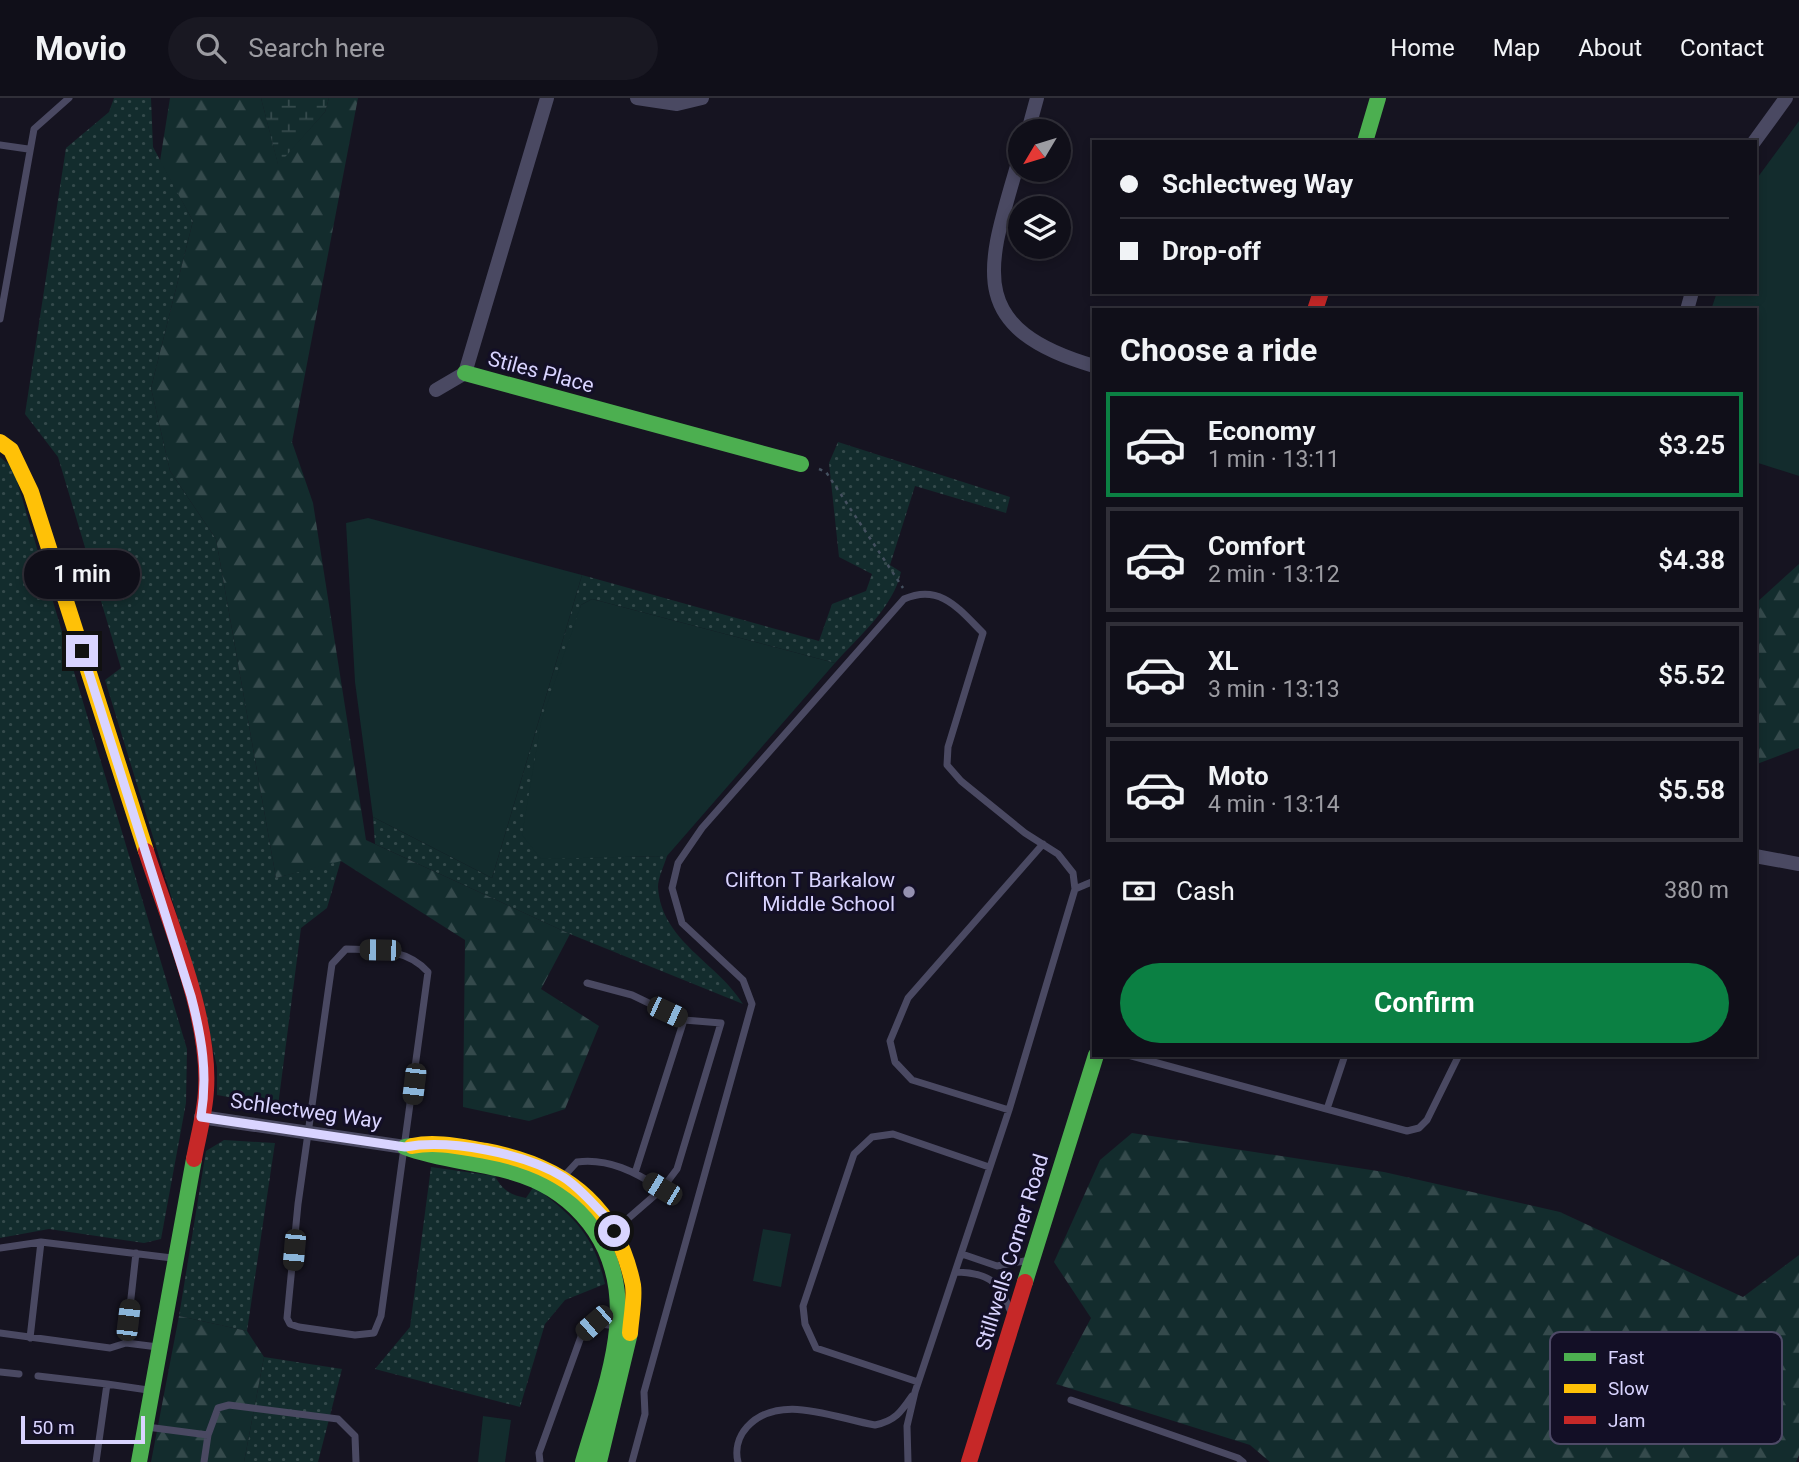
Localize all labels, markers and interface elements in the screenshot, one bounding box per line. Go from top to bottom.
search box [168,17,658,80]
text: Movio [35,29,126,68]
icon: search [192,29,230,67]
text: Search here [248,33,385,63]
text: Home [1390,34,1455,62]
text: Map [1493,34,1540,62]
text: About [1578,34,1642,62]
text: Contact [1680,34,1764,62]
north arrow [1008,119,1071,182]
map controls [1008,119,1071,259]
text: Schlectweg Way [1162,169,1353,199]
button: layers [1008,196,1071,259]
text: Drop-off [1162,236,1261,266]
text: Choose a ride [1120,331,1317,369]
street label: Stiles Place [485,346,597,398]
icon: car [1124,413,1187,476]
text: Economy [1208,416,1315,446]
text: $3.25 [1658,430,1725,460]
text: 1 min · 13:11 [1208,446,1340,473]
icon: car [1124,528,1187,591]
text: Comfort [1208,531,1305,561]
text: $4.38 [1658,545,1725,575]
callout: 1 min [24,550,140,598]
text: 1 min [53,561,111,588]
text: 2 min · 13:12 [1208,561,1340,588]
route end [66,635,98,667]
icon: car [1124,643,1187,706]
text: XL [1208,646,1239,676]
text: $5.52 [1658,660,1725,690]
text: 3 min · 13:13 [1208,676,1340,703]
icon: car [1124,758,1187,821]
text: Moto [1208,761,1269,791]
text: $5.58 [1658,775,1725,805]
text: 4 min · 13:14 [1208,791,1340,818]
place label: Clifton T Barkalow Middle School [725,868,895,916]
icon: cash [1120,872,1158,910]
text: Cash [1176,876,1235,906]
text: 380 m [1664,877,1729,904]
marker: Clifton T Barkalow Middle School [901,884,917,900]
car [359,939,402,961]
button: Confirm [1120,963,1729,1043]
car [644,994,691,1030]
car [402,1062,427,1106]
street label: Schlectweg Way [229,1089,383,1134]
street label: Stillwells Corner Road [971,1151,1053,1353]
car [639,1169,686,1209]
route start [598,1215,630,1247]
car [282,1228,307,1272]
car [116,1298,141,1342]
car [572,1301,617,1345]
legend [1550,1332,1782,1444]
text: Fast [1608,1346,1645,1369]
text: Slow [1608,1377,1649,1400]
text: Jam [1608,1409,1645,1432]
scale bar [21,1413,145,1445]
text: 50 m [32,1416,75,1439]

